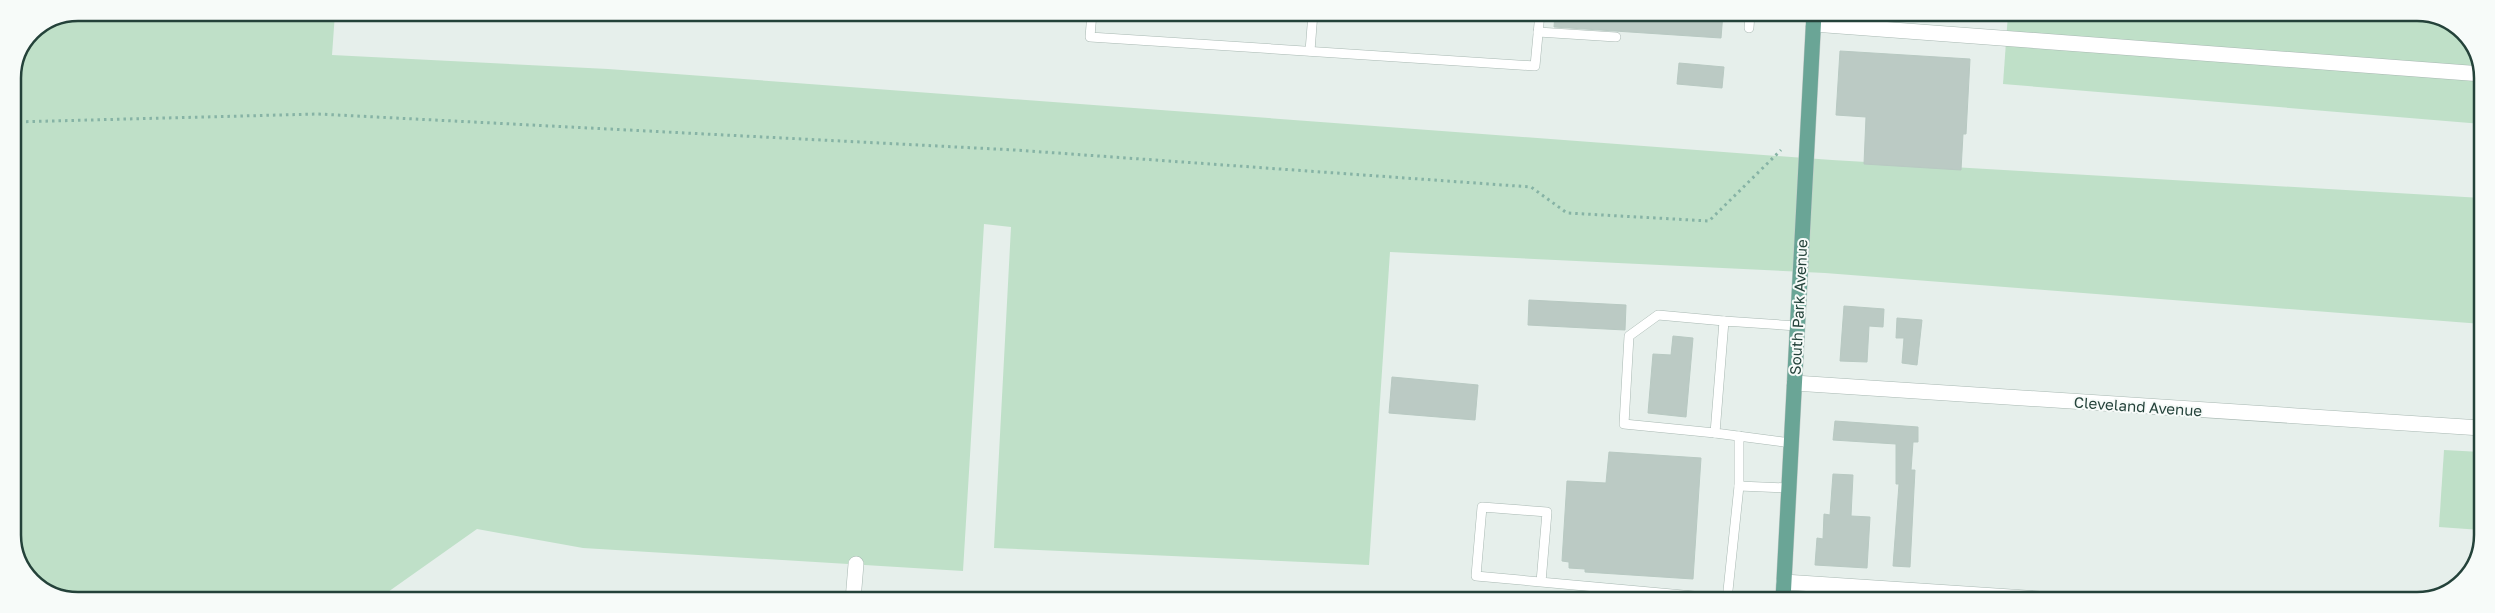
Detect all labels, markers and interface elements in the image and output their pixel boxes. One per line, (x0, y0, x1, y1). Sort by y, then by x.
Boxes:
street label: South Park Avenue (1785, 238, 1811, 375)
street label: Cleveland Avenue (2073, 393, 2203, 419)

